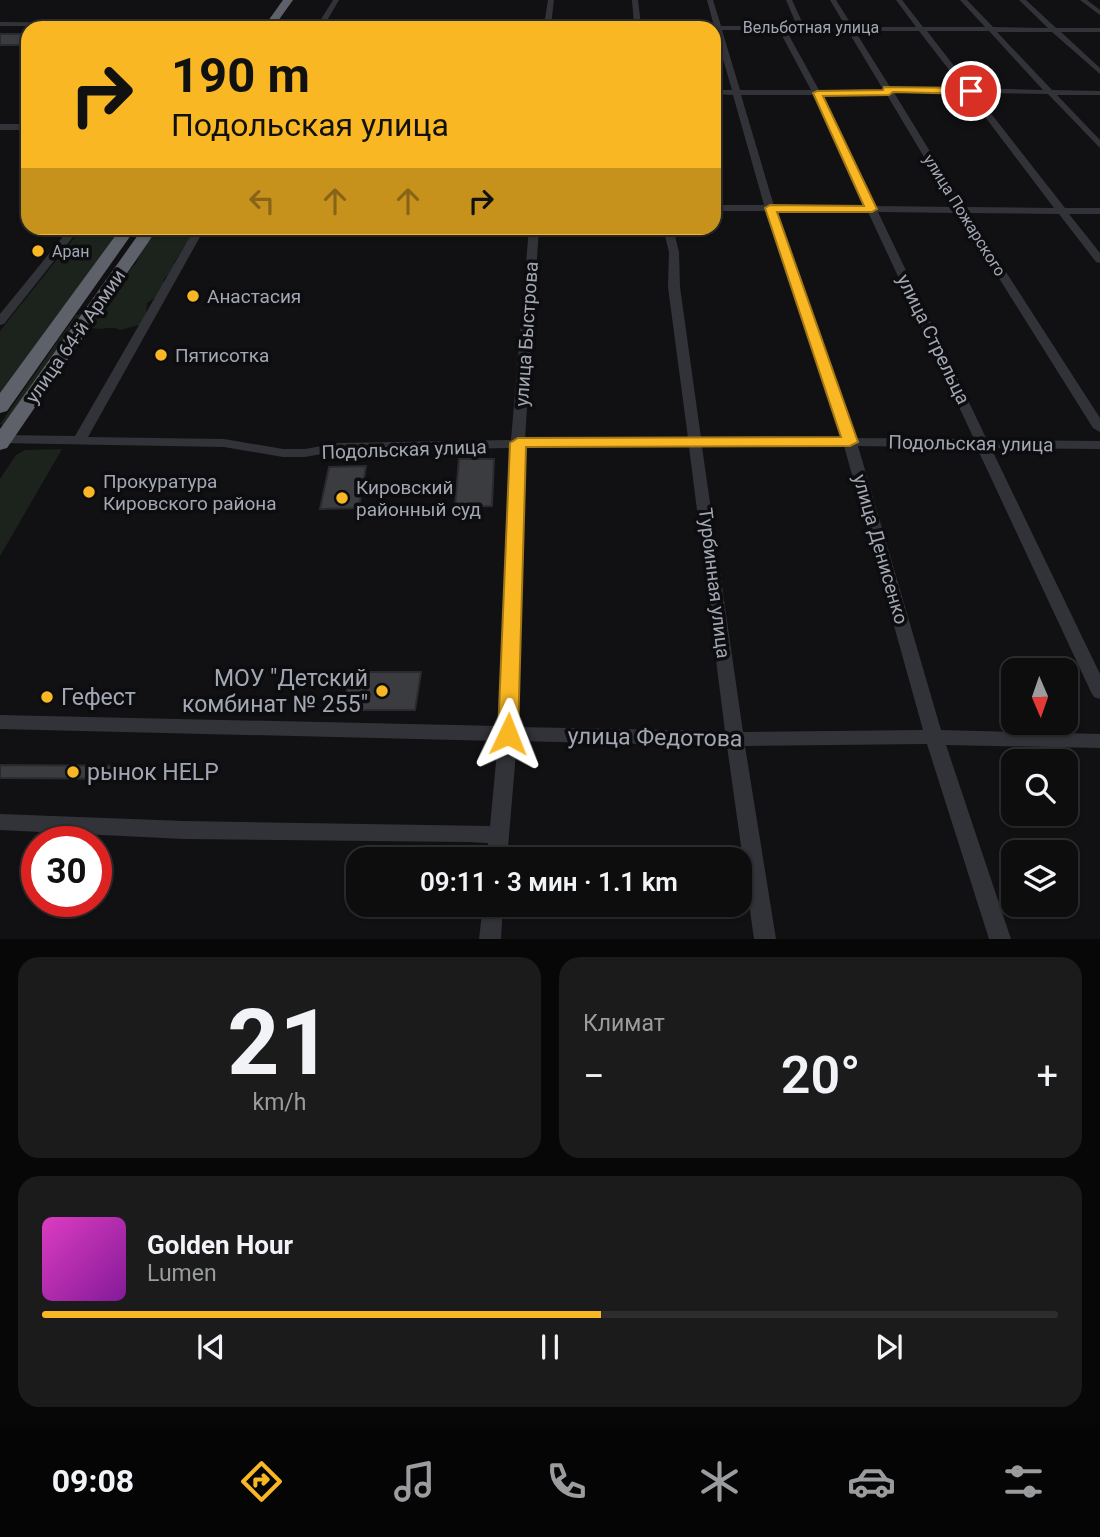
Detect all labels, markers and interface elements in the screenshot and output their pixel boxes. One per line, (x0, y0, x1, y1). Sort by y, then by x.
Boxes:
street label: Вельботная улица (743, 18, 879, 37)
text: 190 m (171, 47, 310, 104)
icon: right (56, 49, 147, 140)
pin (941, 61, 1001, 121)
icon: arrive (952, 72, 990, 110)
text: Подольская улица (171, 106, 449, 144)
street label: улица Пожарского (919, 151, 1010, 280)
icon: left (243, 182, 281, 220)
icon: ahead (316, 182, 354, 220)
icon: ahead (389, 182, 427, 220)
icon: right (462, 182, 500, 220)
place label: Аран (52, 242, 89, 261)
marker: Аран (30, 243, 46, 259)
street label: улица Быстрова (510, 261, 543, 407)
street label: улица 64-й Армии (21, 265, 130, 408)
street label: улица Стрельца (892, 270, 975, 408)
place label: Анастасия (207, 285, 301, 308)
marker: Анастасия (185, 288, 201, 304)
place label: Пятисотка (175, 344, 269, 367)
marker: Пятисотка (153, 347, 169, 363)
street label: Подольская улица (888, 431, 1054, 456)
street label: Подольская улица (321, 435, 487, 464)
place label: Прокуратура Кировского района (103, 470, 277, 515)
street label: улица Денисенко (848, 471, 913, 627)
place label: Кировский районный суд (356, 476, 481, 521)
marker: Прокуратура Кировского района (81, 484, 97, 500)
marker: Кировский районный суд (334, 490, 350, 506)
street label: Турбинная улица (694, 507, 735, 660)
north arrow (1001, 658, 1078, 735)
map controls (1001, 658, 1078, 917)
place label: МОУ "Детский комбинат № 255" (182, 665, 368, 718)
marker: МОУ "Детский комбинат № 255" (374, 683, 390, 699)
place label: Гефест (61, 684, 136, 711)
marker: Гефест (39, 689, 55, 705)
position arrow (471, 697, 545, 771)
street label: улица Федотова (567, 722, 743, 753)
button: search (1001, 749, 1078, 826)
place label: рынок HELP (87, 759, 219, 786)
marker: рынок HELP (65, 764, 81, 780)
speed limit sign: 30 (21, 826, 112, 917)
button: layers (1001, 840, 1078, 917)
text: 09:11 · 3 мин · 1.1 km (420, 867, 678, 897)
text: 21 (227, 990, 332, 1096)
text: Климат (583, 1010, 665, 1037)
text: 20° (781, 1045, 860, 1106)
text: − (583, 1054, 605, 1098)
text: + (1036, 1054, 1058, 1098)
text: km/h (253, 1089, 307, 1116)
text: Golden Hour (147, 1230, 293, 1260)
text: Lumen (147, 1260, 217, 1287)
icon: previous (192, 1328, 230, 1366)
icon: pause (531, 1328, 569, 1366)
icon: next (870, 1328, 908, 1366)
icon: directions (237, 1457, 286, 1506)
icon: music (390, 1457, 439, 1506)
icon: phone (542, 1457, 591, 1506)
icon: climate (695, 1457, 744, 1506)
icon: car (847, 1457, 896, 1506)
icon: filters (999, 1457, 1048, 1506)
text: 09:08 (52, 1462, 134, 1500)

